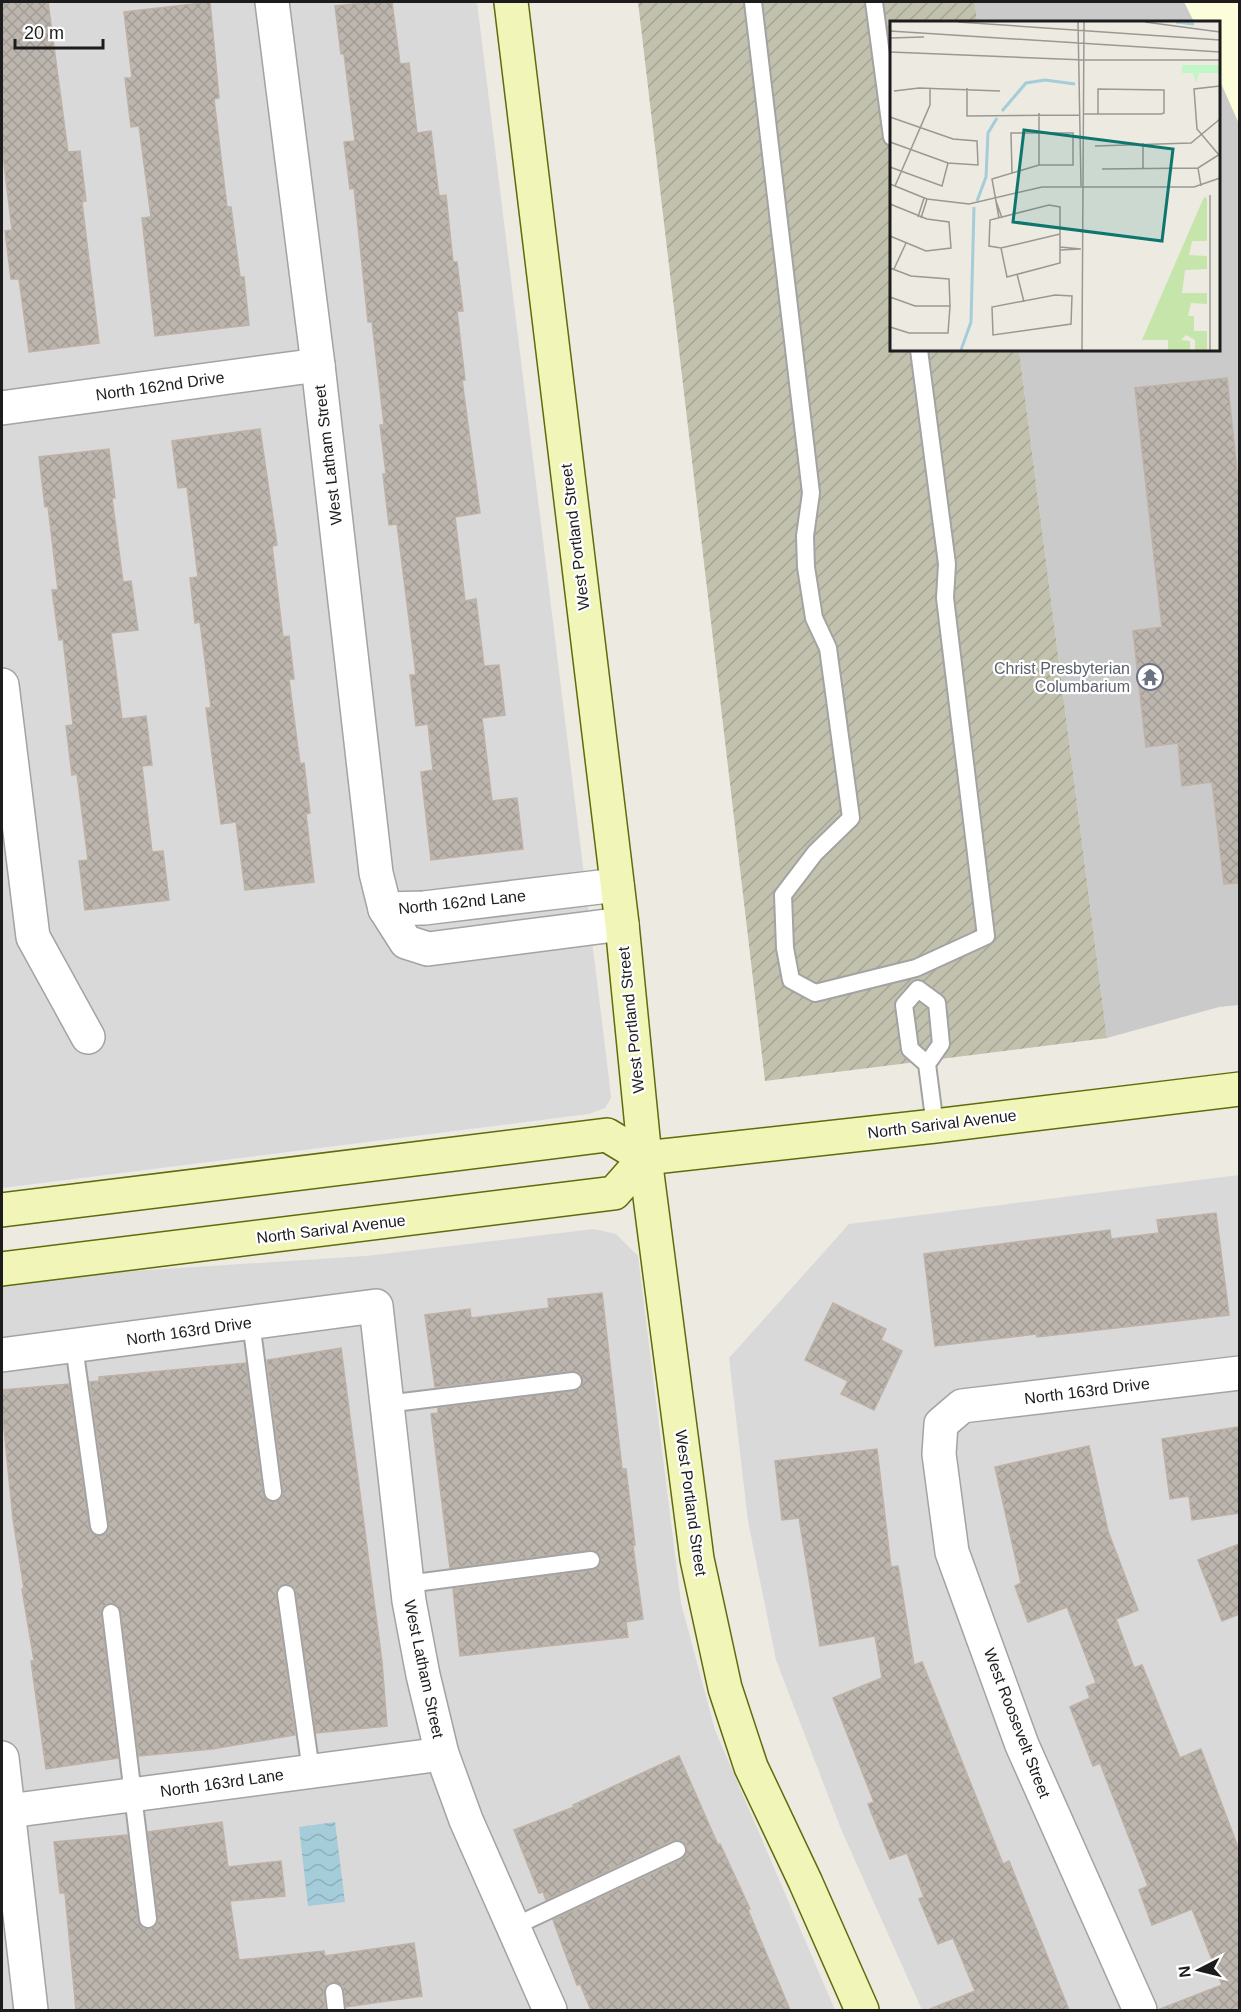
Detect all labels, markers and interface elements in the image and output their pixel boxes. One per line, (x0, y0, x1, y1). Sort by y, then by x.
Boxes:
scale bar (15, 12, 104, 50)
inset map (890, 21, 1220, 351)
text: 20 m (24, 23, 64, 43)
street label: North 162nd Drive (95, 369, 226, 403)
street label: West Latham Street (311, 383, 345, 526)
street label: West Portland Street (558, 462, 592, 611)
place label: Christ Presbyterian Columbarium (994, 660, 1130, 695)
temple icon: Christ Presbyterian Columbarium (1135, 662, 1165, 692)
street label: North 162nd Lane (397, 887, 527, 917)
street label: West Portland Street (615, 945, 647, 1094)
street label: North Sarival Avenue (867, 1106, 1018, 1142)
street label: North Sarival Avenue (256, 1211, 407, 1247)
street label: North 163rd Drive (125, 1314, 253, 1348)
street label: North 163rd Drive (1023, 1375, 1151, 1407)
street label: West Portland Street (672, 1429, 710, 1578)
street label: West Latham Street (401, 1598, 447, 1740)
street label: West Roosevelt Street (981, 1646, 1054, 1801)
street label: North 163rd Lane (159, 1766, 285, 1800)
north arrow (1169, 1940, 1229, 2000)
text: N (1175, 1965, 1194, 1979)

